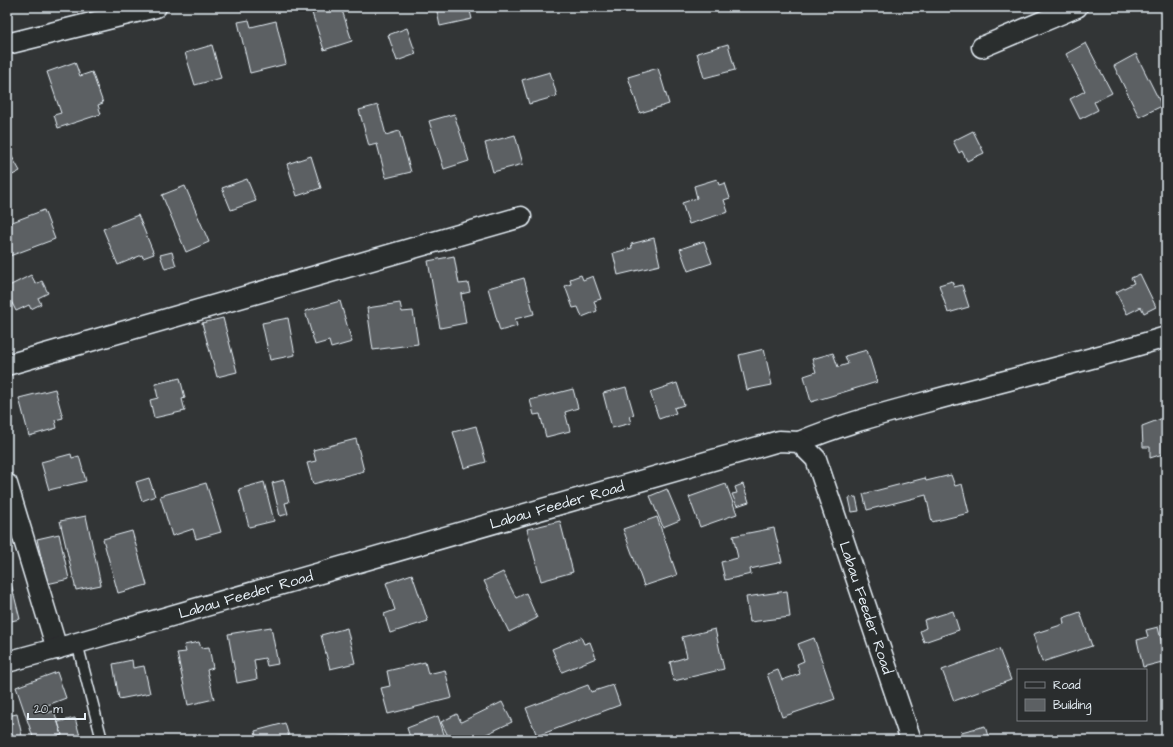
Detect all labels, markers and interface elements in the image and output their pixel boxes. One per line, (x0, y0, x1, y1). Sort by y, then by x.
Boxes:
street label: Labau Feeder Road (487, 476, 627, 535)
street label: Labau Feeder Road (834, 539, 898, 677)
street label: Labau Feeder Road (176, 566, 316, 624)
legend (1017, 669, 1147, 721)
text: Road (1053, 677, 1081, 694)
scale bar (28, 695, 85, 721)
text: Building (1053, 697, 1091, 715)
text: 20 m (34, 701, 63, 718)

